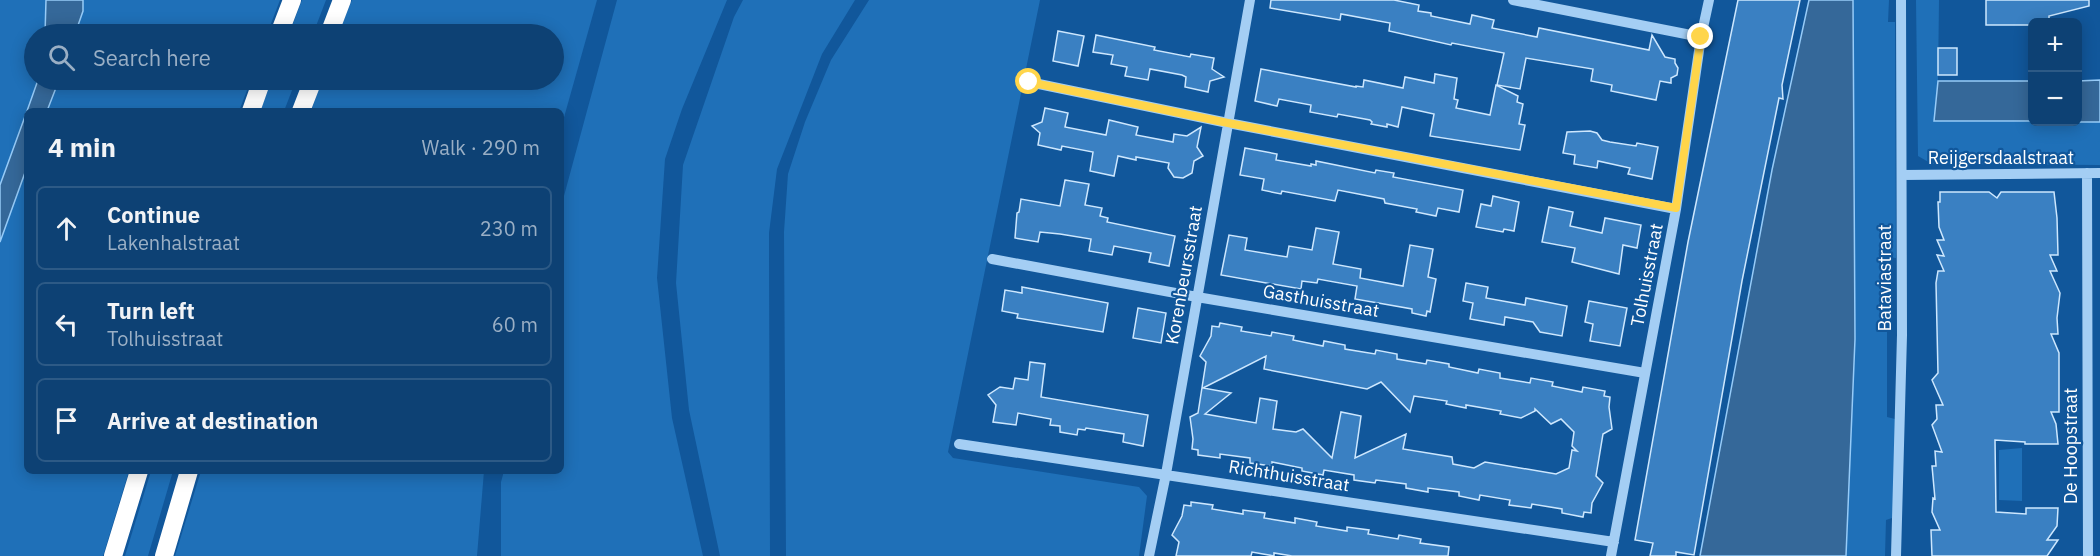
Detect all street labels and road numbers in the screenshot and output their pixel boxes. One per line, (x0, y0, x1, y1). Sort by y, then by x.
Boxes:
street label: Reijgersdaalstraat (1928, 146, 2074, 169)
street label: Korenbeursstraat (1160, 204, 1207, 346)
street label: Tolhuisstraat (1625, 221, 1668, 329)
street label: Bataviastraat (1873, 224, 1896, 332)
street label: Gasthuisstraat (1261, 279, 1381, 322)
street label: De Hoopstraat (2059, 388, 2082, 504)
street label: Richthuisstraat (1227, 455, 1351, 496)

